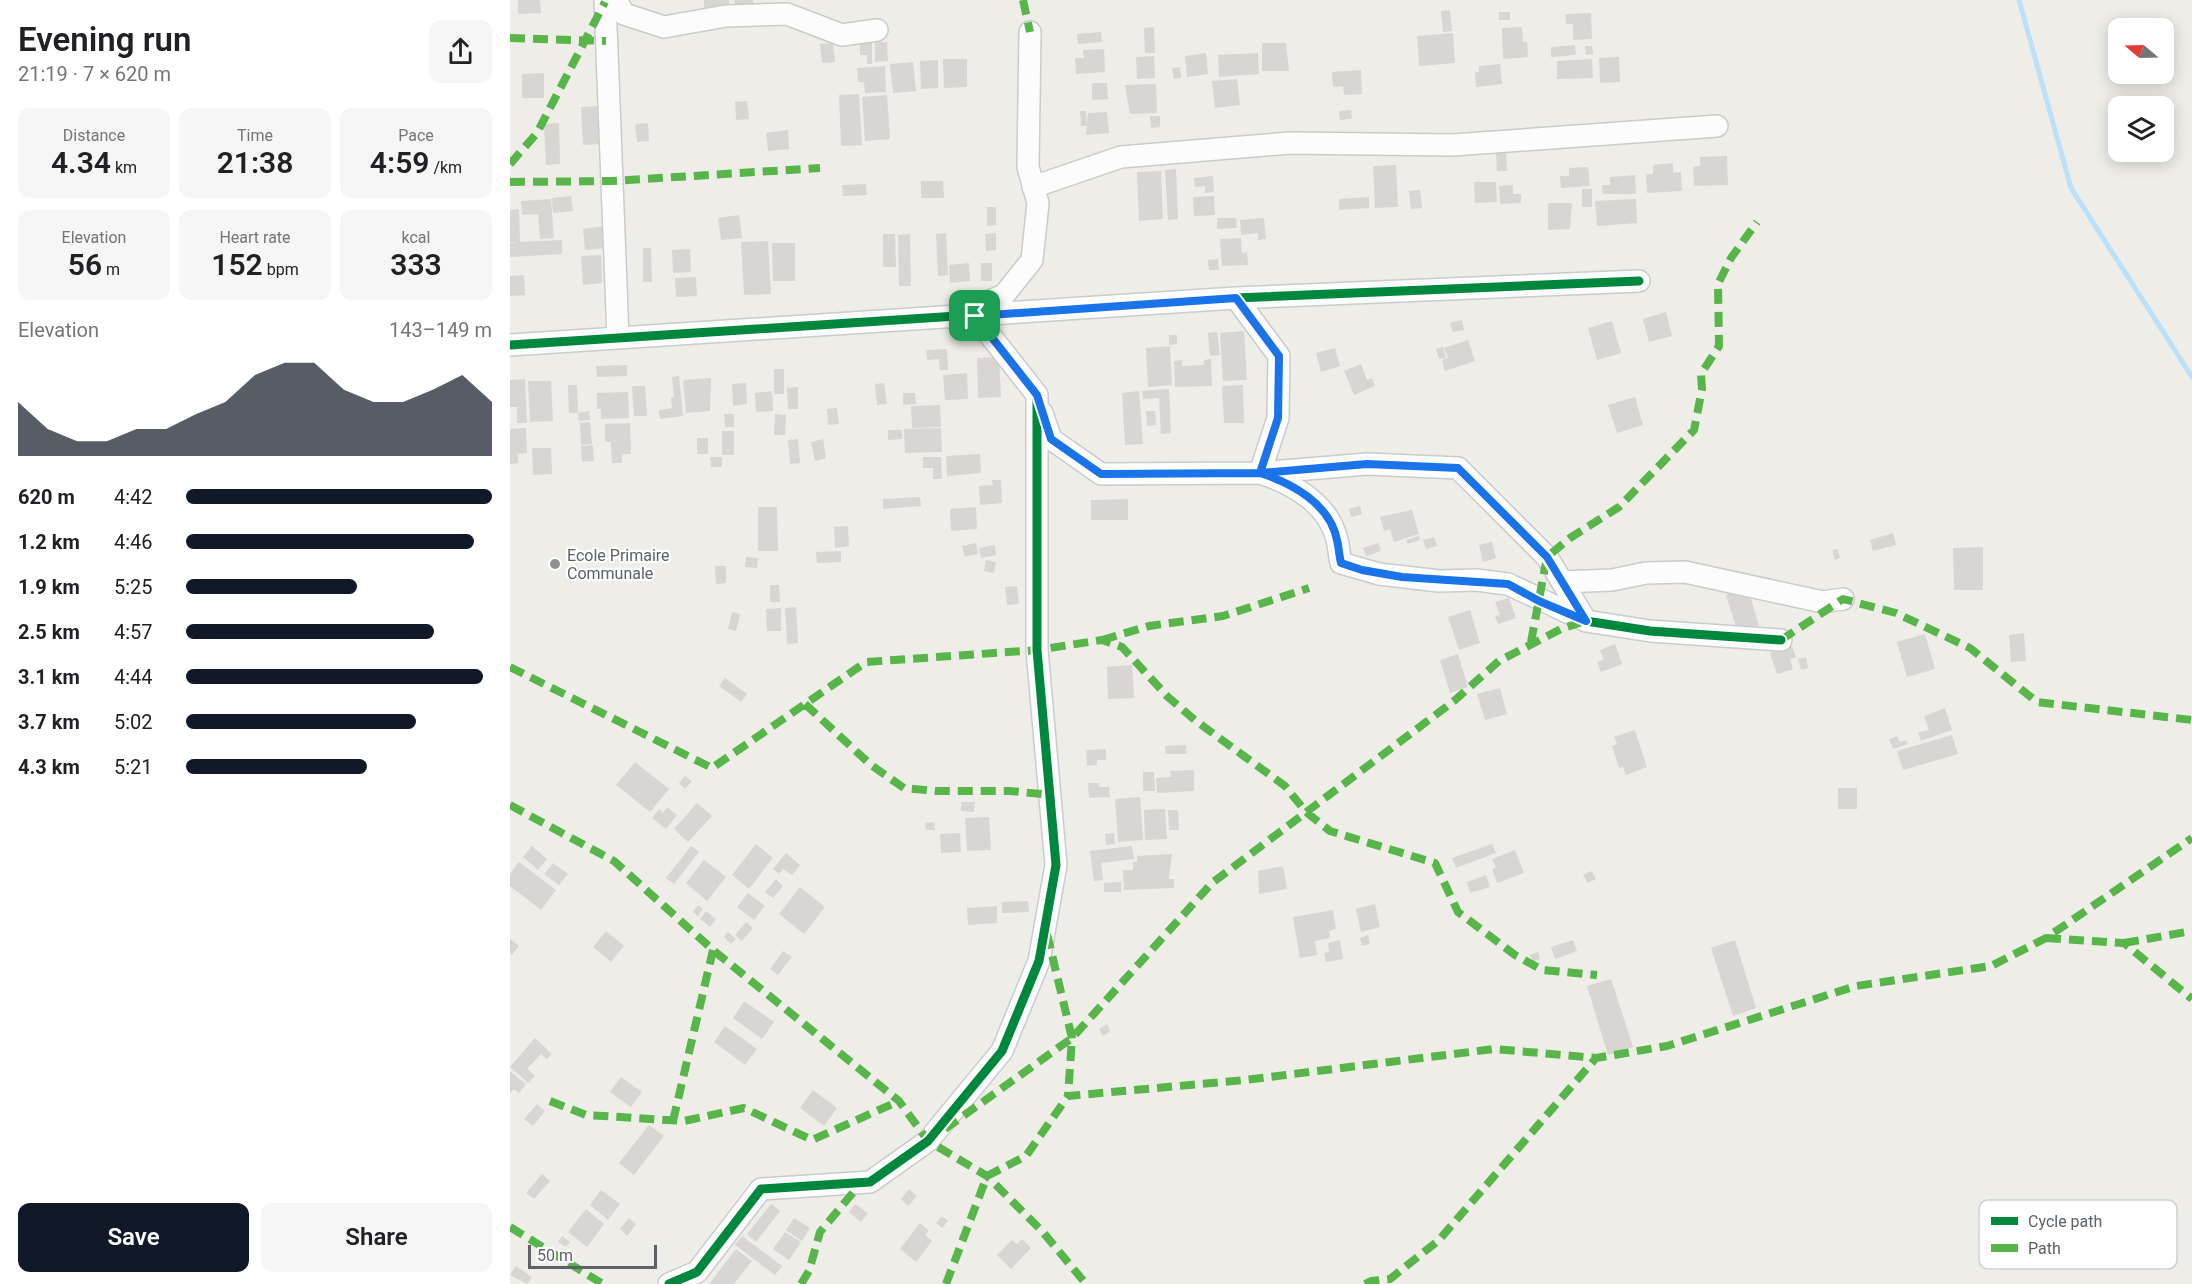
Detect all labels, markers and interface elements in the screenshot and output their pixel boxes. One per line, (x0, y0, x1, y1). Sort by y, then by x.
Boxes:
north arrow (2108, 18, 2174, 84)
map controls (2108, 18, 2174, 162)
text: Evening run (18, 20, 191, 59)
button: share (429, 20, 492, 83)
text: 21:19 · 7 × 620 m (18, 62, 171, 86)
button: layers (2108, 96, 2174, 162)
text: Distance (63, 126, 125, 145)
text: Time (237, 126, 273, 145)
text: Pace (398, 126, 434, 145)
text: 4.34 (51, 145, 111, 180)
text: 21:38 (217, 145, 293, 180)
text: 4:59 (370, 145, 429, 180)
text: km (111, 158, 137, 177)
text: /km (429, 158, 462, 177)
text: Elevation (62, 228, 126, 247)
text: Heart rate (219, 228, 291, 247)
text: kcal (402, 228, 430, 247)
text: 56 (68, 247, 102, 282)
text: 152 (211, 247, 263, 282)
text: 333 (390, 247, 442, 282)
text: m (102, 260, 120, 279)
text: bpm (263, 260, 299, 279)
pin (949, 290, 1000, 341)
icon: arrive (958, 299, 991, 332)
text: Elevation (18, 318, 99, 342)
text: 143–149 m (389, 318, 492, 342)
text: 620 m (18, 485, 75, 509)
text: 4:42 (114, 485, 153, 509)
text: 1.2 km (18, 530, 80, 554)
text: 4:46 (114, 530, 153, 554)
place label: Ecole Primaire Communale (567, 546, 670, 583)
marker: Ecole Primaire Communale (548, 557, 562, 571)
text: 1.9 km (18, 575, 80, 599)
text: 5:25 (114, 575, 153, 599)
text: 2.5 km (18, 620, 80, 644)
text: 4:57 (114, 620, 153, 644)
text: 3.1 km (18, 665, 80, 689)
text: 4:44 (114, 665, 153, 689)
text: 3.7 km (18, 710, 80, 734)
text: 5:02 (114, 710, 153, 734)
text: 4.3 km (18, 755, 80, 779)
text: 5:21 (114, 755, 153, 779)
legend (1979, 1200, 2177, 1269)
button: Save (18, 1203, 249, 1272)
button: Share (261, 1203, 492, 1272)
text: Cycle path (2028, 1212, 2102, 1231)
text: Path (2028, 1239, 2061, 1258)
scale bar (528, 1242, 657, 1270)
text: 50 m (537, 1246, 573, 1265)

